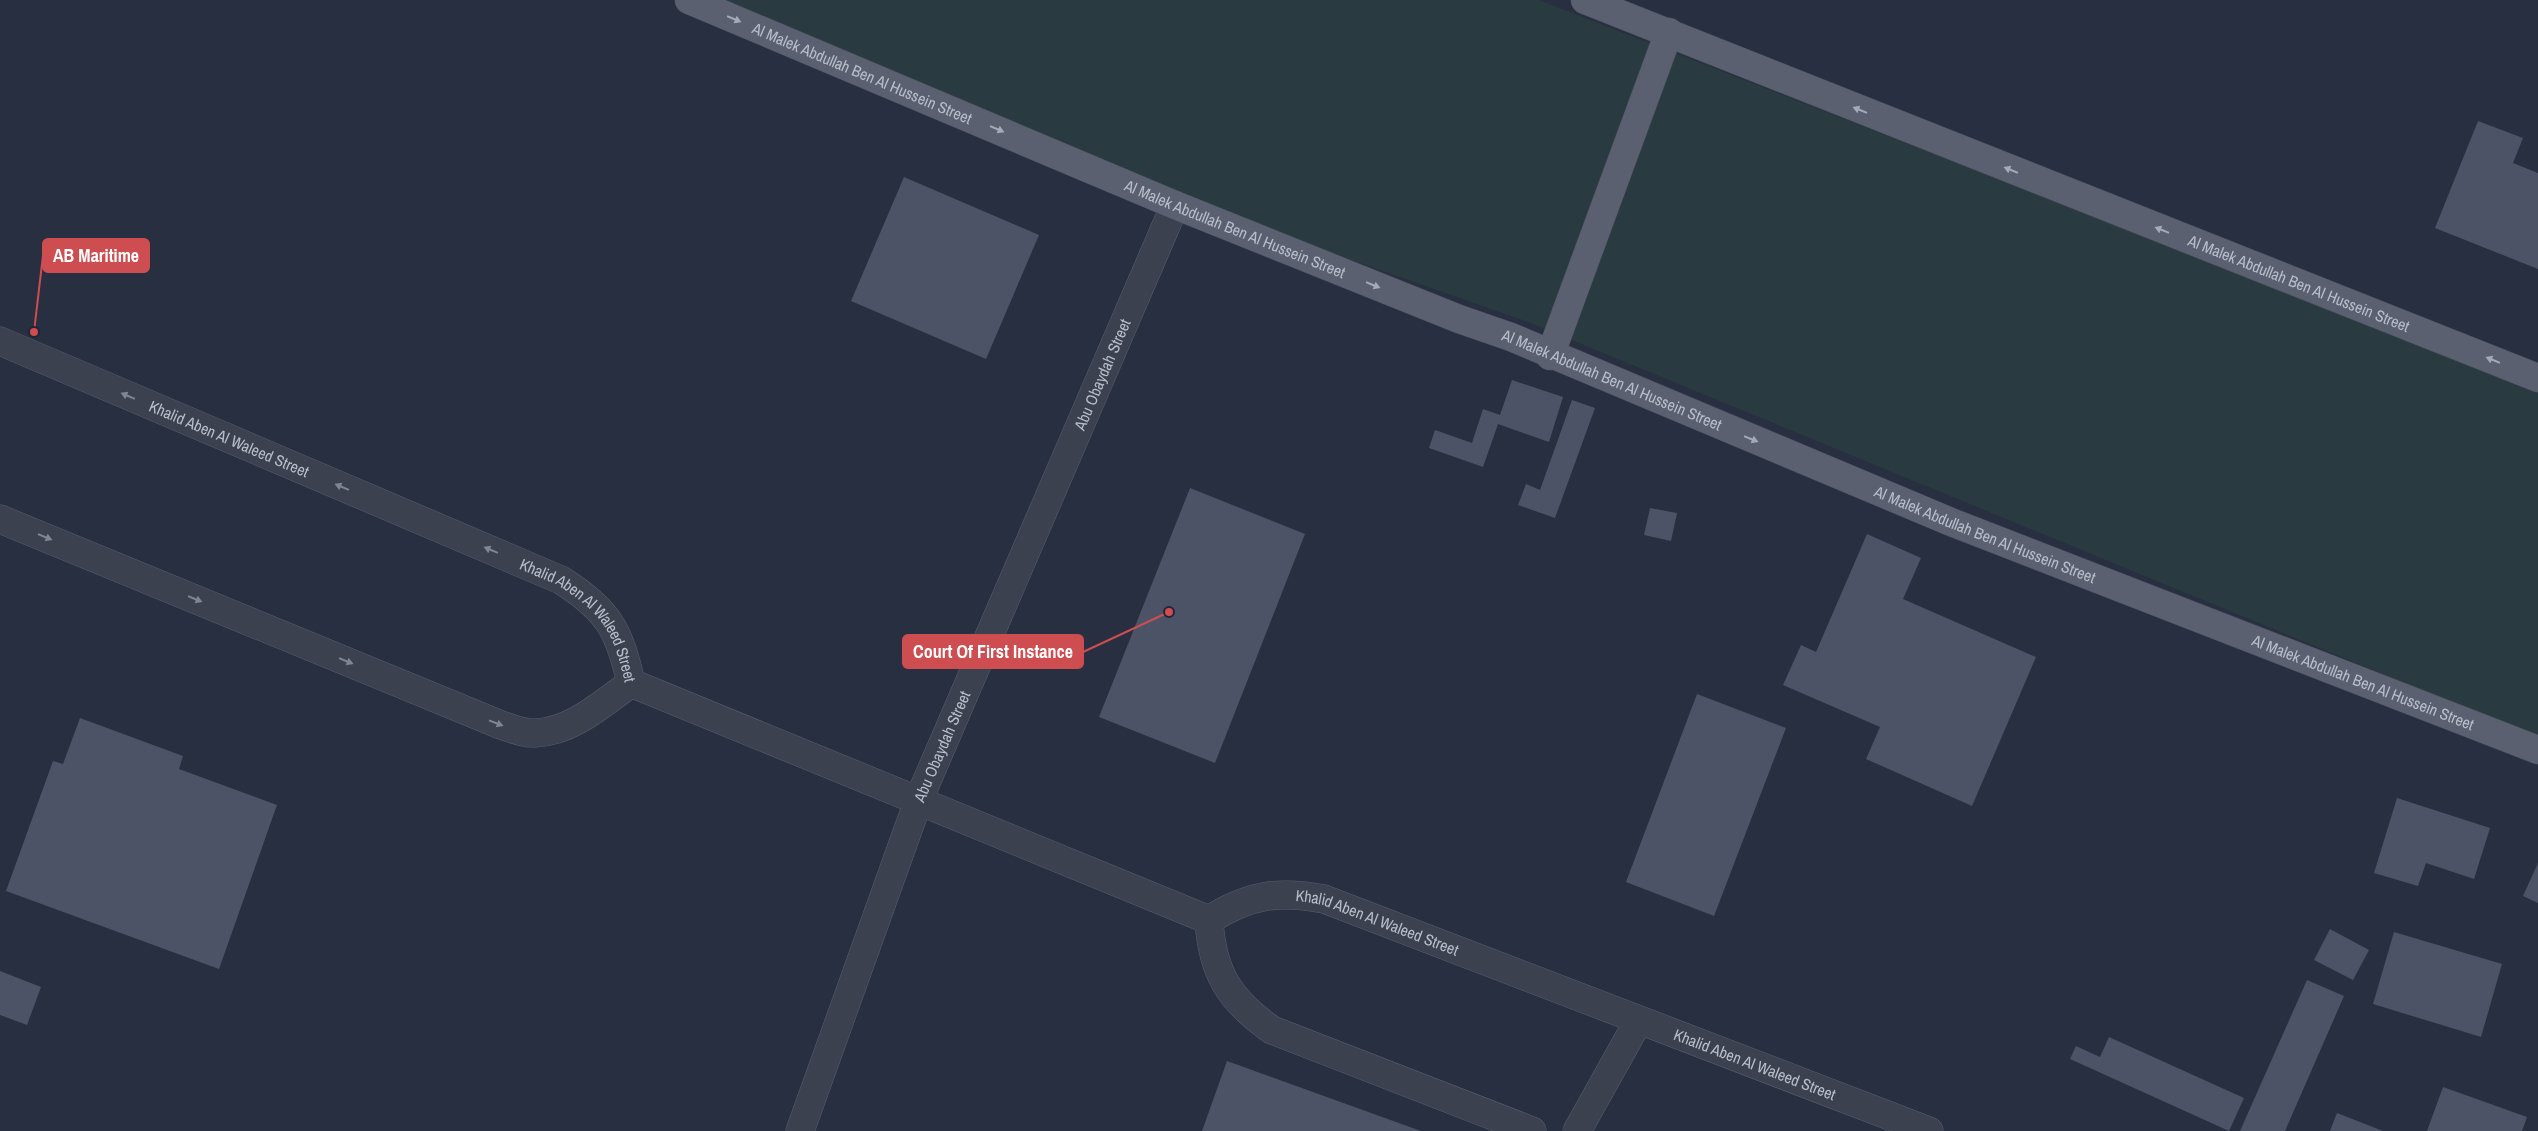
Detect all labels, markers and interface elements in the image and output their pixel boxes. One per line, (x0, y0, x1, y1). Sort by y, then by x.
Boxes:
one-way arrow (727, 16, 741, 24)
street label: Al Malek Abdullah Ben Al Hussein Street (748, 17, 976, 129)
one-way arrow (1853, 106, 1867, 114)
one-way arrow (990, 126, 1004, 134)
one-way arrow (2003, 166, 2018, 174)
street label: Al Malek Abdullah Ben Al Hussein Street (1120, 174, 1349, 283)
one-way arrow (2155, 225, 2170, 233)
street label: Al Malek Abdullah Ben Al Hussein Street (2184, 229, 2413, 337)
callout: AB Maritime (43, 239, 149, 272)
text: AB Maritime (53, 243, 139, 268)
one-way arrow (1366, 282, 1381, 290)
street label: Abu Obaydah Street (1068, 315, 1136, 434)
street label: Al Malek Abdullah Ben Al Hussein Street (1498, 323, 1726, 436)
one-way arrow (2485, 356, 2500, 364)
one-way arrow (121, 391, 135, 399)
street label: Khalid Aben Al Waleed Street (146, 395, 313, 483)
one-way arrow (1744, 435, 1758, 443)
street label: Al Malek Abdullah Ben Al Hussein Street (1870, 480, 2099, 588)
one-way arrow (334, 482, 349, 490)
one-way arrow (38, 534, 52, 542)
one-way arrow (484, 546, 498, 554)
street label: Khalid Aben Al Waleed Street (516, 553, 642, 685)
one-way arrow (188, 596, 202, 604)
street label: Al Malek Abdullah Ben Al Hussein Street (2248, 629, 2478, 735)
callout: Court Of First Instance (903, 635, 1083, 668)
text: Court Of First Instance (913, 639, 1073, 664)
one-way arrow (339, 657, 354, 665)
street label: Abu Obaydah Street (908, 687, 975, 806)
one-way arrow (489, 719, 504, 727)
street label: Khalid Aben Al Waleed Street (1295, 884, 1462, 961)
street label: Khalid Aben Al Waleed Street (1671, 1023, 1839, 1105)

